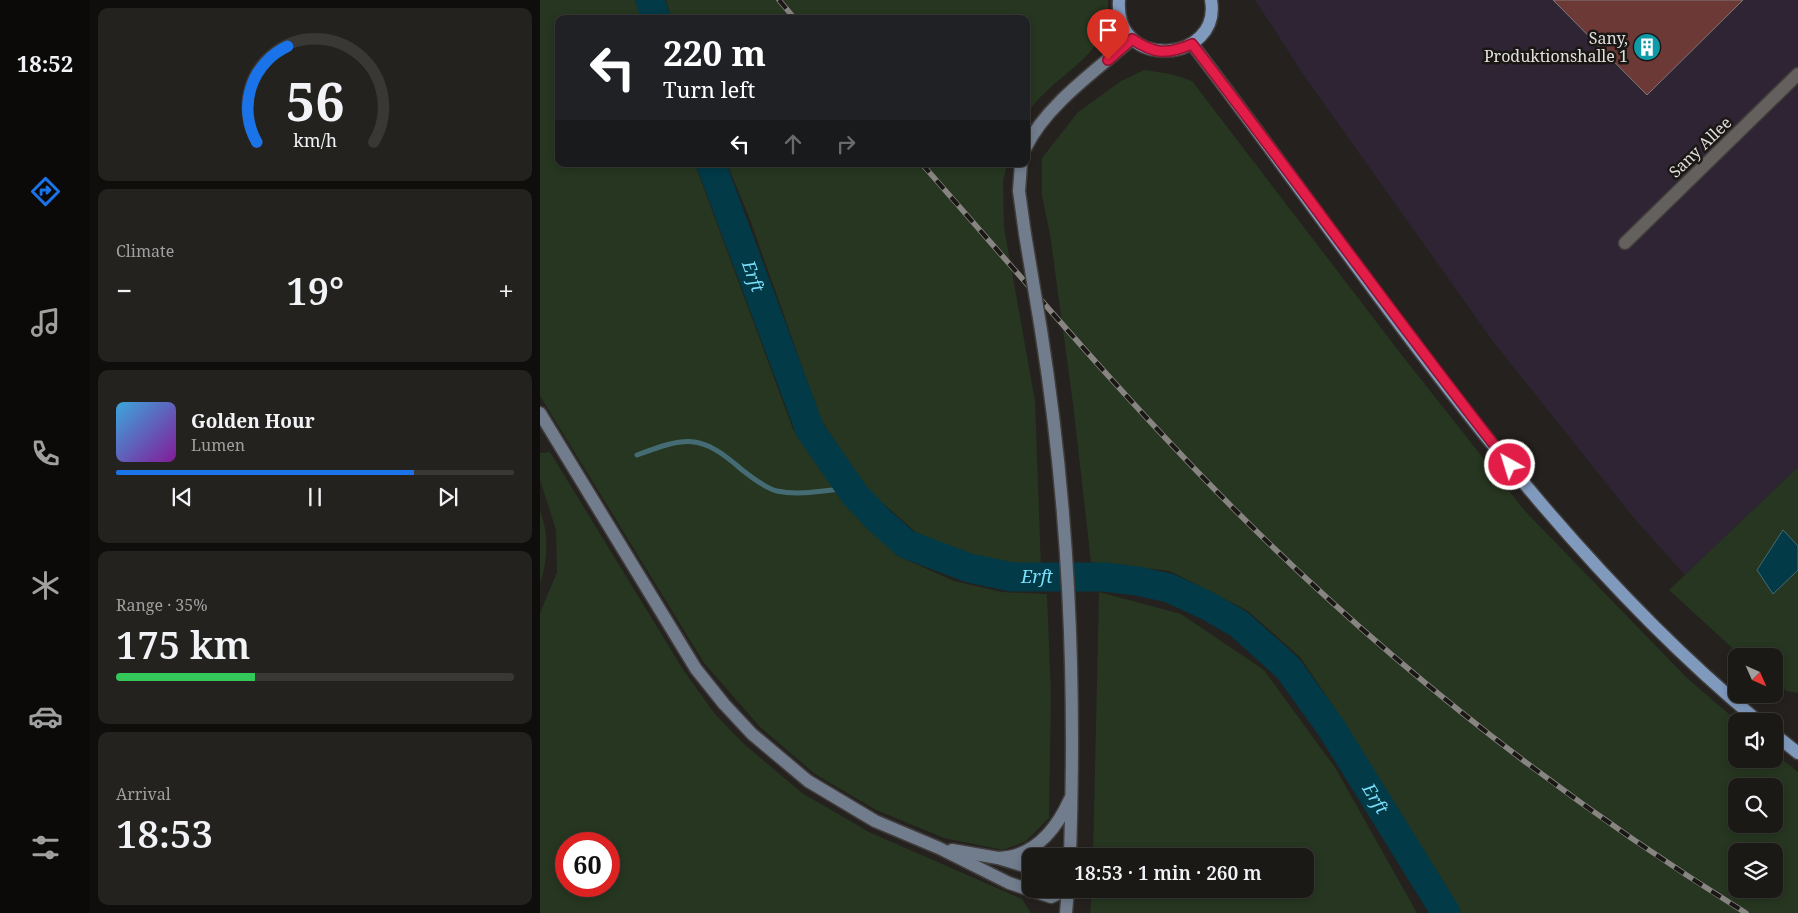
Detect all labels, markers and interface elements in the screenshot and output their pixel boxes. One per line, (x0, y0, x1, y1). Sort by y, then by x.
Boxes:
pin (1087, 9, 1129, 60)
icon: arrive (1094, 16, 1122, 44)
place label: Sany, Produktionshalle 1 (1484, 27, 1628, 67)
text: 220 m (663, 29, 766, 76)
building icon: Sany, Produktionshalle 1 (1632, 32, 1662, 62)
icon: left (580, 35, 645, 100)
text: 18:52 (17, 48, 73, 78)
text: 56 (286, 65, 344, 136)
text: Turn left (663, 74, 755, 104)
street label: Sany Allee (1664, 112, 1736, 182)
text: km/h (293, 128, 337, 152)
icon: left (726, 130, 754, 158)
icon: ahead (779, 130, 807, 158)
icon: right (832, 130, 860, 158)
icon: directions (28, 174, 63, 209)
text: Climate (116, 240, 174, 262)
water label: Erft (737, 256, 771, 296)
text: 19° (286, 264, 344, 316)
text: − (116, 271, 132, 309)
text: + (498, 271, 514, 309)
icon: music (28, 305, 63, 340)
text: Golden Hour (191, 408, 315, 434)
text: Lumen (191, 434, 245, 456)
icon: phone (28, 436, 63, 471)
position arrow (1483, 438, 1535, 490)
icon: previous (168, 483, 196, 511)
icon: pause (301, 483, 329, 511)
icon: next (434, 483, 462, 511)
water label: Erft (1020, 564, 1053, 588)
icon: climate (28, 568, 63, 603)
text: Range · 35% (116, 594, 208, 616)
text: 175 km (116, 618, 250, 670)
north arrow (1728, 648, 1782, 702)
map controls (1728, 648, 1783, 898)
icon: car (28, 699, 63, 734)
button: sound (1728, 713, 1783, 768)
water label: Erft (1357, 778, 1395, 819)
button: search (1728, 778, 1783, 833)
text: Arrival (116, 783, 171, 805)
text: 18:53 (116, 807, 213, 859)
icon: filters (28, 830, 63, 865)
speed limit sign: 60 (555, 832, 620, 897)
button: layers (1728, 843, 1783, 898)
text: 18:53 · 1 min · 260 m (1074, 860, 1262, 886)

